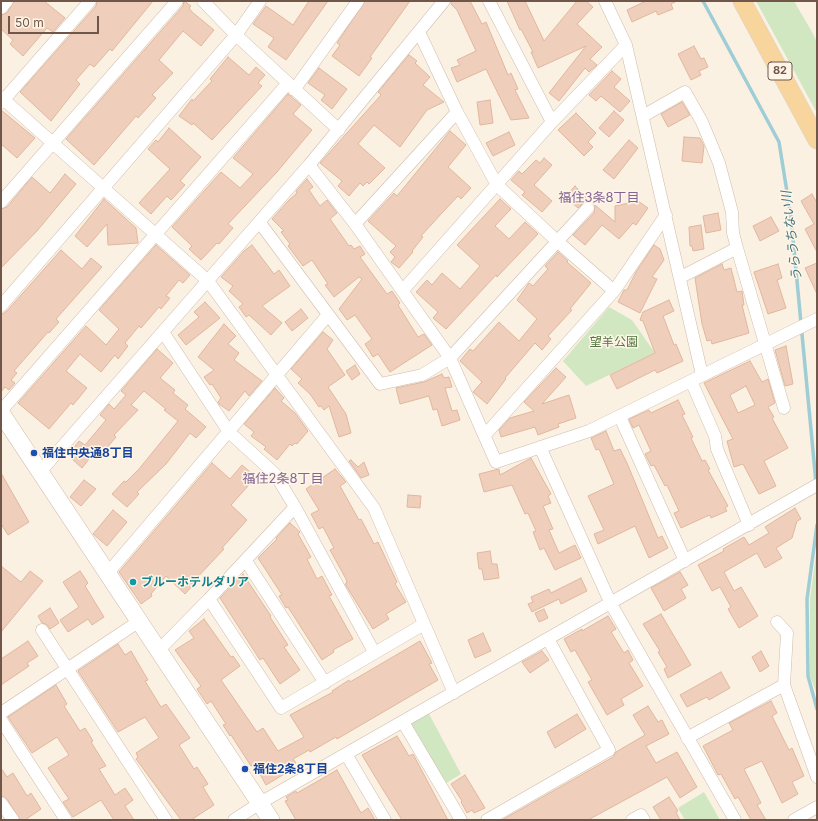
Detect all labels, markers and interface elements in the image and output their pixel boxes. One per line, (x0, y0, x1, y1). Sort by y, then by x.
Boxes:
scale bar (10, 8, 101, 34)
text: 50 m (15, 15, 44, 30)
road number: 82 (768, 62, 792, 80)
district label: 福住3条8丁目 (558, 190, 640, 206)
water label: うらうちない川 (779, 190, 805, 282)
park label: 望羊公園 (590, 335, 638, 349)
place label: 福住中央通8丁目 (42, 446, 134, 460)
marker: 福住中央通8丁目 (29, 448, 39, 458)
district label: 福住2条8丁目 (243, 471, 323, 487)
place label: ブルーホテルダリア (141, 575, 249, 589)
marker: ブルーホテルダリア (128, 577, 138, 587)
place label: 福住2条8丁目 (253, 762, 328, 776)
marker: 福住2条8丁目 (240, 764, 250, 774)

